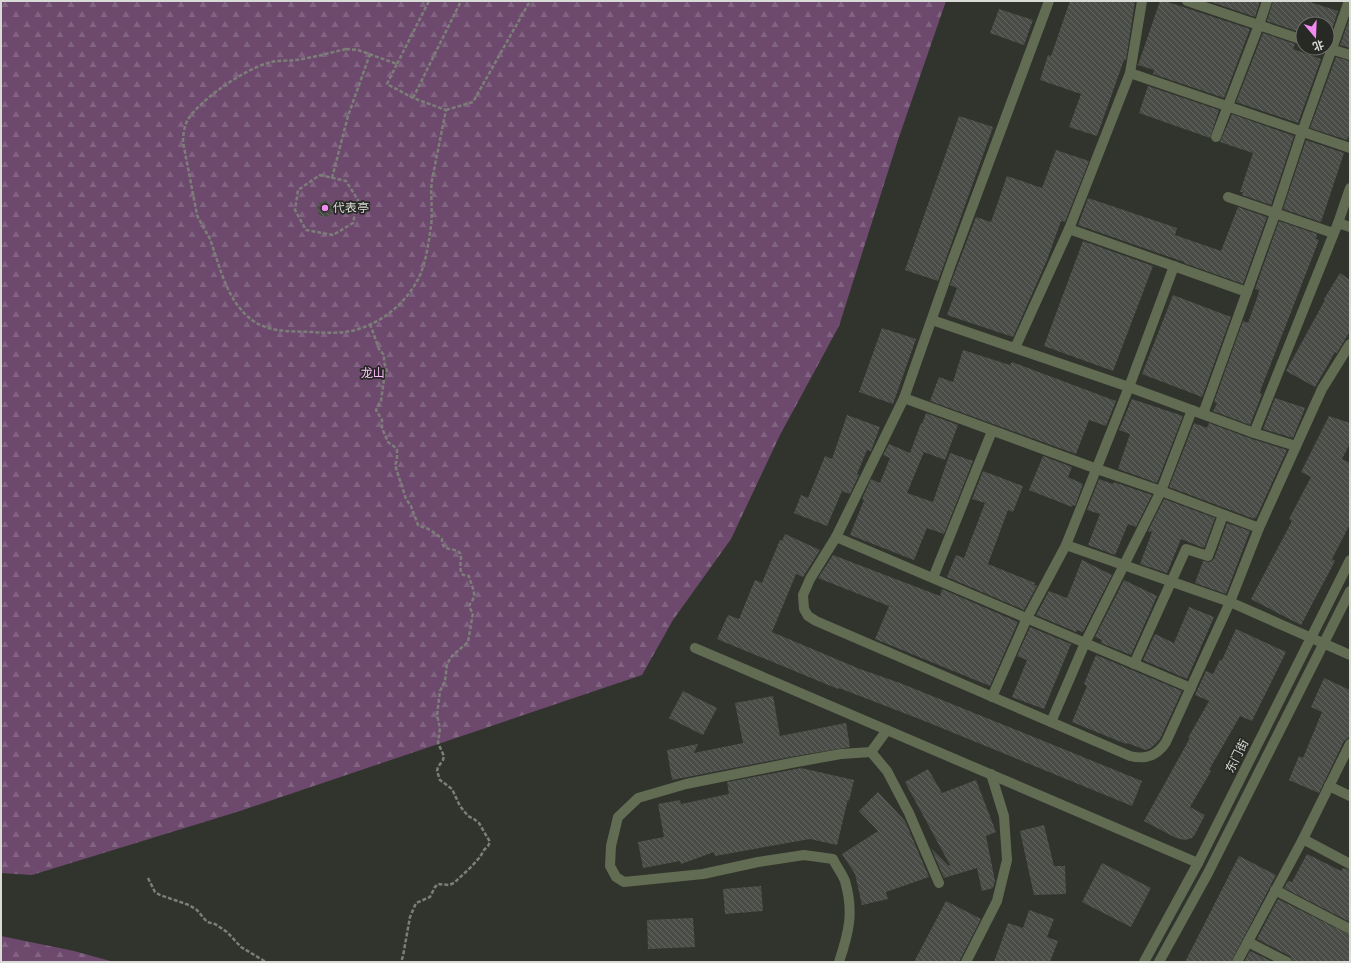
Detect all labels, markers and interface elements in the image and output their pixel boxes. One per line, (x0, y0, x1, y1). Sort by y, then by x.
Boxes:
north arrow (1295, 16, 1335, 56)
text: 北 (1311, 37, 1325, 53)
place label: 代表亭 (333, 201, 369, 215)
marker: 代表亭 (320, 203, 330, 213)
park label: 龙山 (361, 366, 385, 380)
street label: 东门街 (1223, 737, 1251, 775)

